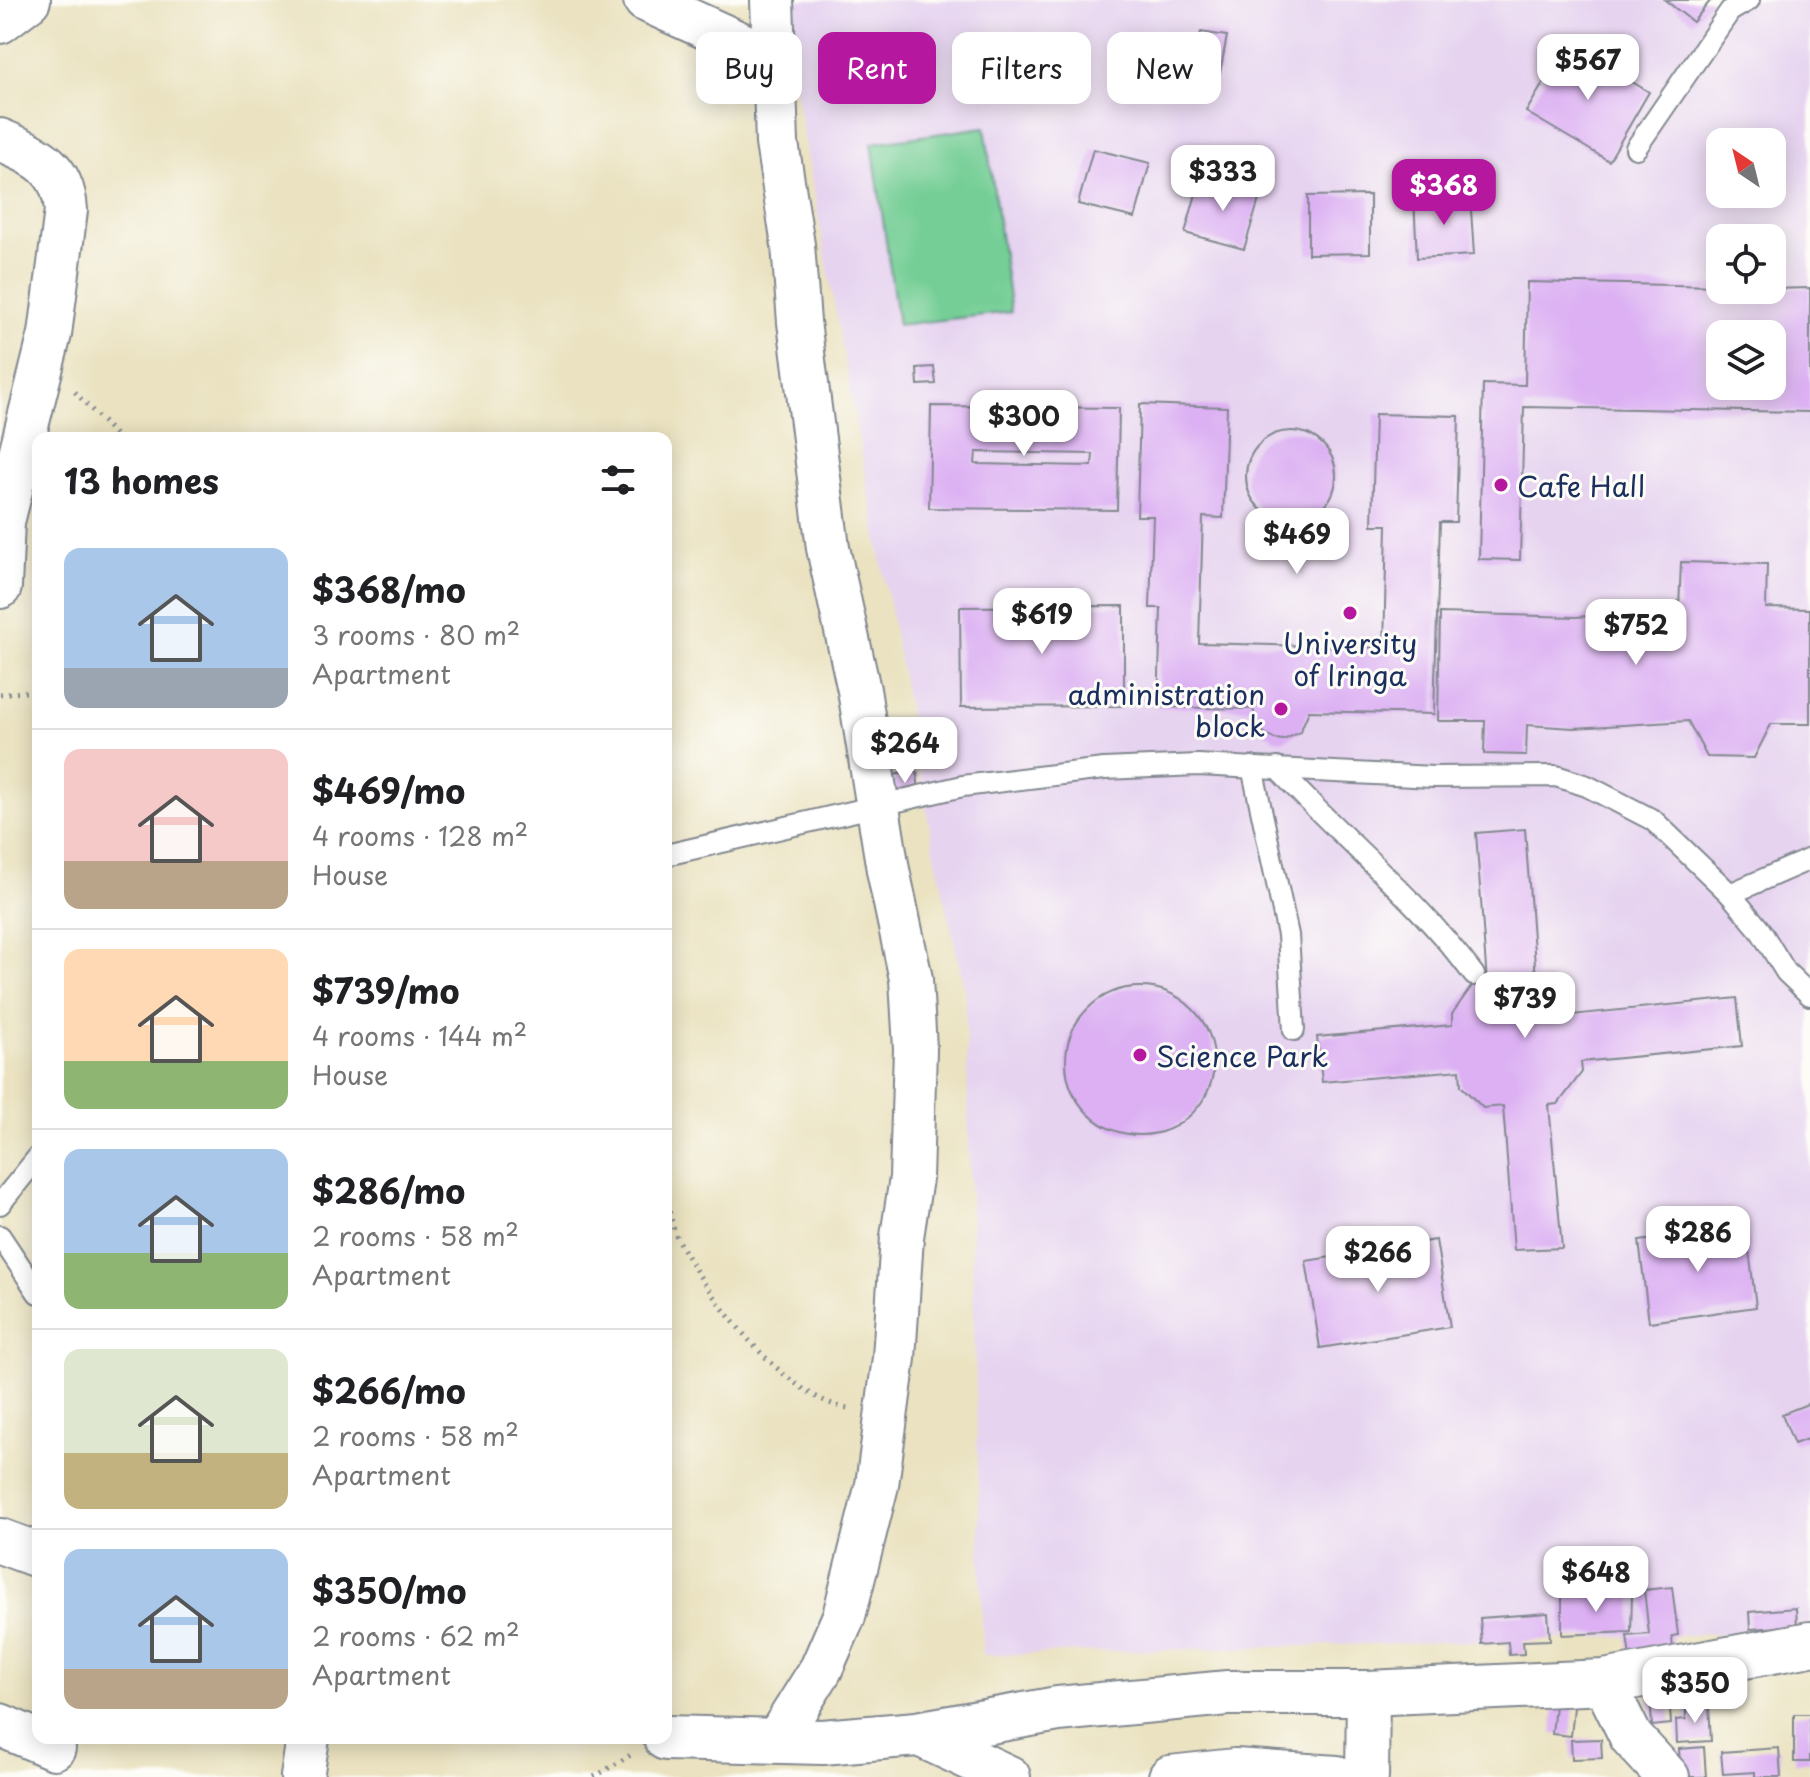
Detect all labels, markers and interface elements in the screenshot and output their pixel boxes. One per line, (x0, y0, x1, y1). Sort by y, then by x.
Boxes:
chip: Buy (696, 32, 802, 104)
chip: Rent (818, 32, 936, 104)
chip: Filters (952, 32, 1091, 104)
chip: New (1107, 32, 1221, 104)
pin: $567 (1541, 34, 1635, 102)
text: $567 (1555, 40, 1621, 79)
north arrow (1706, 128, 1786, 208)
map controls (1706, 128, 1786, 400)
pin: $333 (1176, 145, 1270, 213)
text: $333 (1189, 151, 1257, 190)
pin: $368 (1397, 159, 1491, 227)
text: $368 (1410, 165, 1478, 204)
button: locate (1706, 224, 1786, 304)
button: layers (1706, 320, 1786, 400)
pin: $300 (977, 390, 1071, 458)
text: $300 (988, 396, 1060, 435)
text: 13 homes (64, 454, 219, 506)
icon: filters (596, 458, 640, 502)
place label: Cafe Hall (1517, 464, 1645, 507)
marker: Cafe Hall (1492, 476, 1510, 494)
pin: $469 (1250, 508, 1344, 576)
text: $469 (1263, 514, 1331, 553)
text: $368/mo (312, 563, 466, 615)
icon: home (128, 580, 224, 676)
pin: $619 (995, 588, 1089, 656)
text: $619 (1011, 594, 1073, 633)
pin: $752 (1589, 599, 1683, 667)
marker: University of Iringa (1341, 604, 1359, 622)
text: $752 (1603, 605, 1669, 644)
text: 3 rooms · 80 m² (312, 615, 520, 654)
place label: University of Iringa (1283, 621, 1417, 696)
text: Apartment (312, 654, 451, 693)
place label: administration block (1068, 672, 1265, 747)
marker: administration block (1272, 700, 1290, 718)
pin: $264 (858, 717, 952, 785)
text: $264 (870, 723, 940, 762)
text: $469/mo (312, 764, 465, 816)
icon: home (128, 781, 224, 877)
text: 4 rooms · 128 m² (312, 816, 528, 855)
text: House (312, 855, 388, 894)
text: $739/mo (312, 964, 460, 1016)
pin: $739 (1478, 972, 1572, 1040)
text: $739 (1493, 978, 1557, 1017)
icon: home (128, 981, 224, 1077)
text: 4 rooms · 144 m² (312, 1016, 527, 1055)
place label: Science Park (1156, 1034, 1328, 1077)
marker: Science Park (1131, 1046, 1149, 1064)
text: House (312, 1055, 388, 1094)
text: $286/mo (312, 1164, 465, 1216)
icon: home (128, 1181, 224, 1277)
pin: $286 (1651, 1206, 1745, 1274)
text: $286 (1664, 1212, 1732, 1251)
text: 2 rooms · 58 m² (312, 1216, 519, 1255)
pin: $266 (1331, 1226, 1425, 1294)
text: $266 (1344, 1232, 1412, 1271)
text: Apartment (312, 1255, 451, 1294)
text: $266/mo (312, 1364, 466, 1416)
icon: home (128, 1381, 224, 1477)
text: 2 rooms · 58 m² (312, 1416, 519, 1455)
text: Apartment (312, 1455, 451, 1494)
pin: $648 (1549, 1546, 1643, 1614)
text: $648 (1561, 1552, 1631, 1591)
text: $350/mo (312, 1564, 467, 1616)
icon: home (128, 1581, 224, 1677)
text: 2 rooms · 62 m² (312, 1616, 520, 1655)
text: Apartment (312, 1655, 451, 1694)
pin: $350 (1648, 1657, 1742, 1725)
text: $350 (1660, 1663, 1730, 1702)

